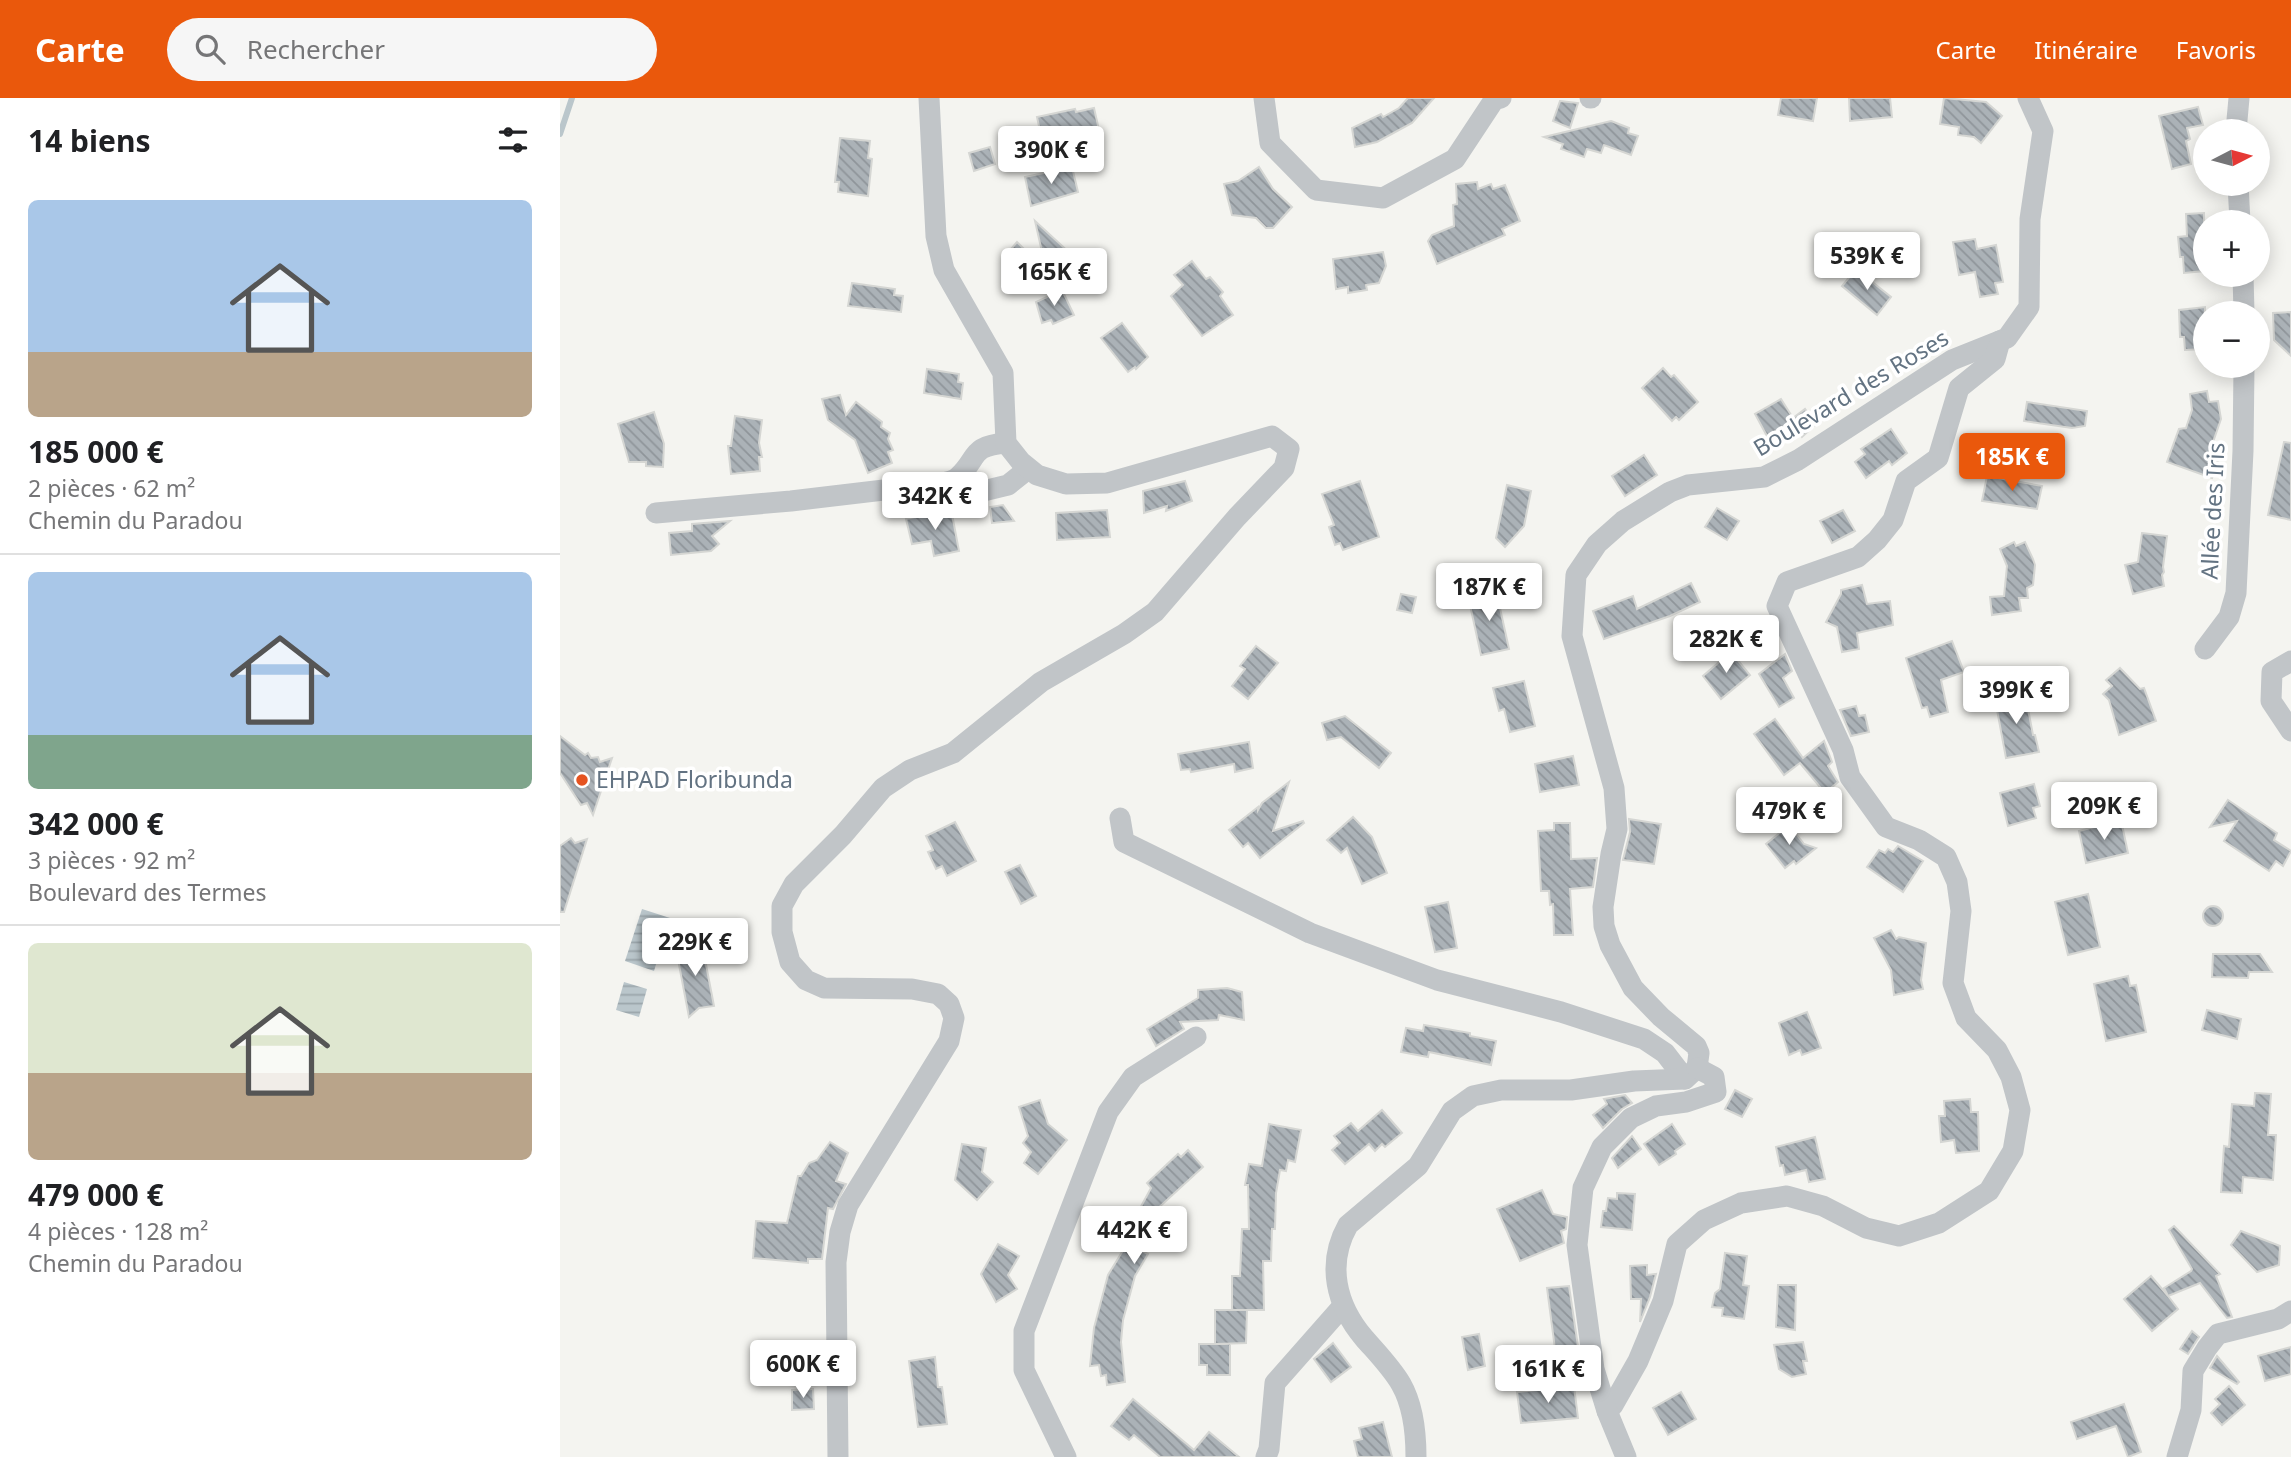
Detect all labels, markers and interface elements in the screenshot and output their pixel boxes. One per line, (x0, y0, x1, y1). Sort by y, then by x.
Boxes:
search box (167, 18, 657, 81)
text: Carte (35, 27, 125, 72)
icon: search (191, 30, 229, 68)
text: Rechercher (247, 31, 385, 67)
text: Carte (1936, 33, 1996, 66)
text: Itinéraire (2034, 33, 2138, 66)
text: Favoris (2176, 33, 2256, 66)
north arrow (2193, 119, 2270, 196)
map controls (2193, 119, 2270, 378)
text: 14 biens (28, 120, 151, 161)
icon: filters (494, 121, 532, 159)
pin: 390K € (994, 126, 1108, 186)
text: 390K € (1014, 133, 1088, 165)
button: + (2193, 210, 2270, 287)
pin: 539K € (1810, 232, 1924, 292)
text: 539K € (1830, 239, 1904, 271)
icon: home (217, 245, 343, 371)
pin: 165K € (997, 248, 1111, 308)
text: 165K € (1017, 255, 1091, 287)
button: − (2193, 301, 2270, 378)
street label: Boulevard des Roses (1747, 321, 1954, 463)
text: 185 000 € (28, 431, 164, 472)
pin: 185K € (1955, 434, 2069, 493)
text: 185K € (1975, 440, 2049, 472)
street label: Allée des Iris (2192, 442, 2232, 580)
text: 2 pièces · 62 m² (28, 472, 195, 504)
pin: 342K € (878, 472, 992, 532)
text: 342K € (898, 479, 972, 511)
text: Chemin du Paradou (28, 504, 243, 536)
pin: 187K € (1432, 564, 1546, 623)
text: 187K € (1452, 570, 1526, 602)
pin: 282K € (1669, 616, 1783, 675)
icon: home (217, 617, 343, 743)
text: 282K € (1689, 622, 1763, 654)
pin: 399K € (1959, 666, 2073, 726)
text: 399K € (1979, 673, 2053, 705)
place label: EHPAD Floribunda (596, 763, 793, 795)
marker: EHPAD Floribunda (574, 772, 590, 788)
pin: 209K € (2047, 782, 2161, 842)
pin: 479K € (1732, 788, 1846, 847)
text: 209K € (2067, 789, 2141, 821)
text: 479K € (1752, 794, 1826, 826)
text: 342 000 € (28, 803, 164, 844)
text: 3 pièces · 92 m² (28, 844, 195, 876)
text: Boulevard des Termes (28, 876, 267, 908)
pin: 229K € (638, 918, 752, 978)
text: 229K € (658, 925, 732, 957)
icon: home (217, 988, 343, 1114)
text: 479 000 € (28, 1174, 164, 1215)
pin: 442K € (1077, 1206, 1191, 1266)
text: 442K € (1097, 1213, 1171, 1245)
text: 4 pièces · 128 m² (28, 1215, 208, 1247)
text: Chemin du Paradou (28, 1247, 243, 1279)
pin: 600K € (746, 1340, 860, 1400)
pin: 161K € (1491, 1346, 1605, 1405)
text: 600K € (766, 1347, 840, 1379)
text: 161K € (1511, 1352, 1585, 1384)

